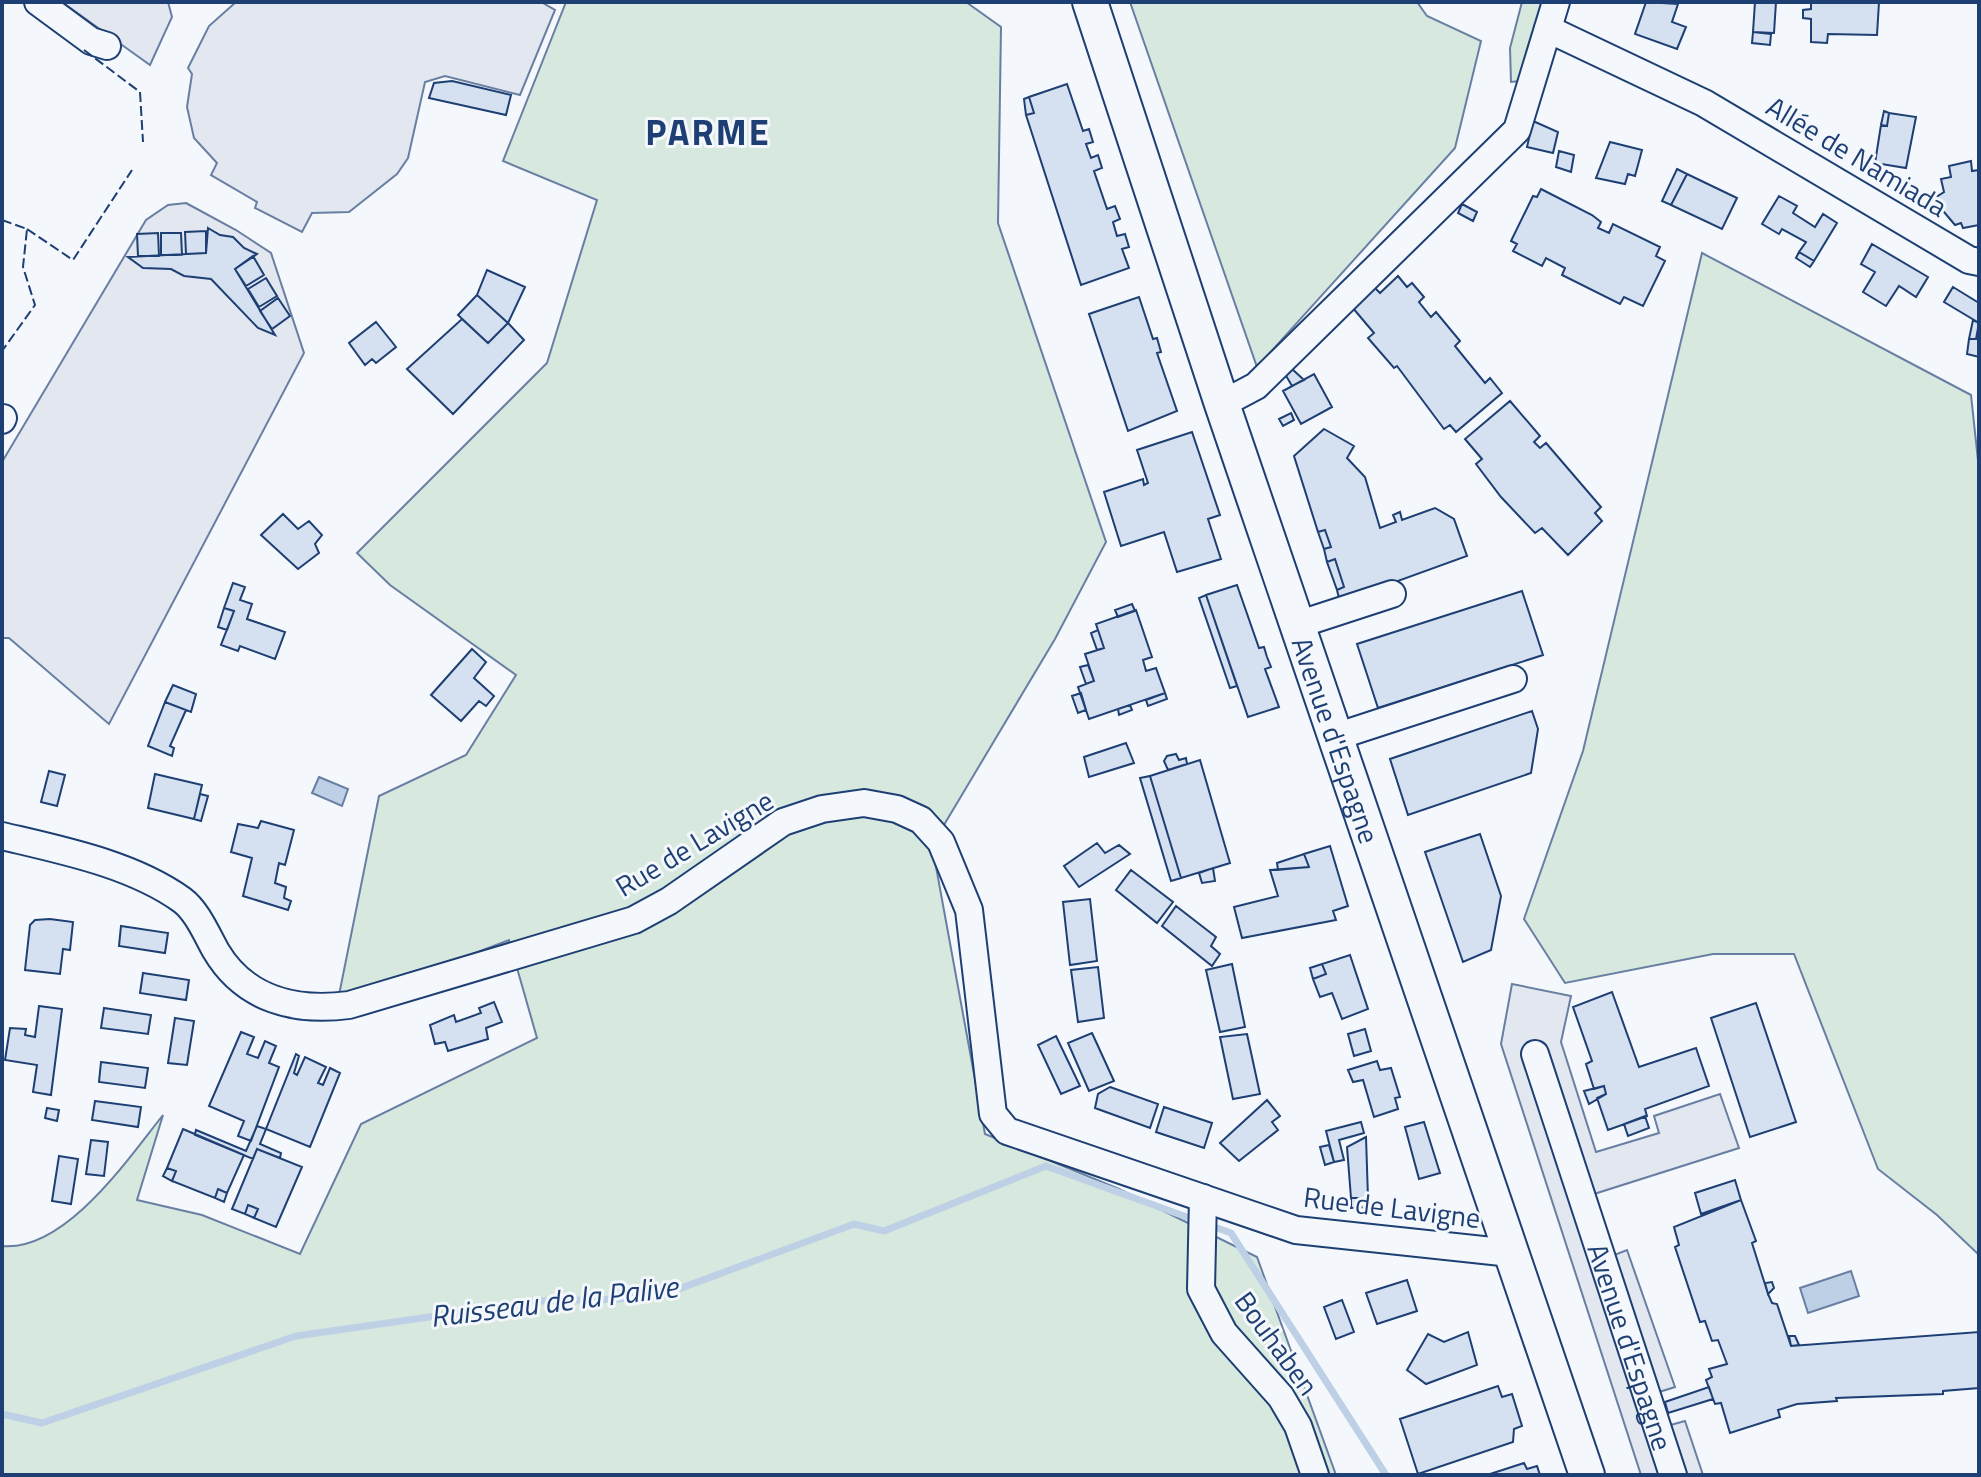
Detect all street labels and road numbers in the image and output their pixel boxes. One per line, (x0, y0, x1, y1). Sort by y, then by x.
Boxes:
street label: Allée de Namiada (1758, 85, 1956, 227)
street label: Avenue d'Espagne (1281, 631, 1392, 849)
street label: Rue de Lavigne (607, 779, 781, 907)
street label: Rue de Lavigne (1301, 1175, 1483, 1239)
street label: Avenue d'Espagne (1577, 1238, 1685, 1456)
street label: Bouhaben (1224, 1282, 1330, 1404)

